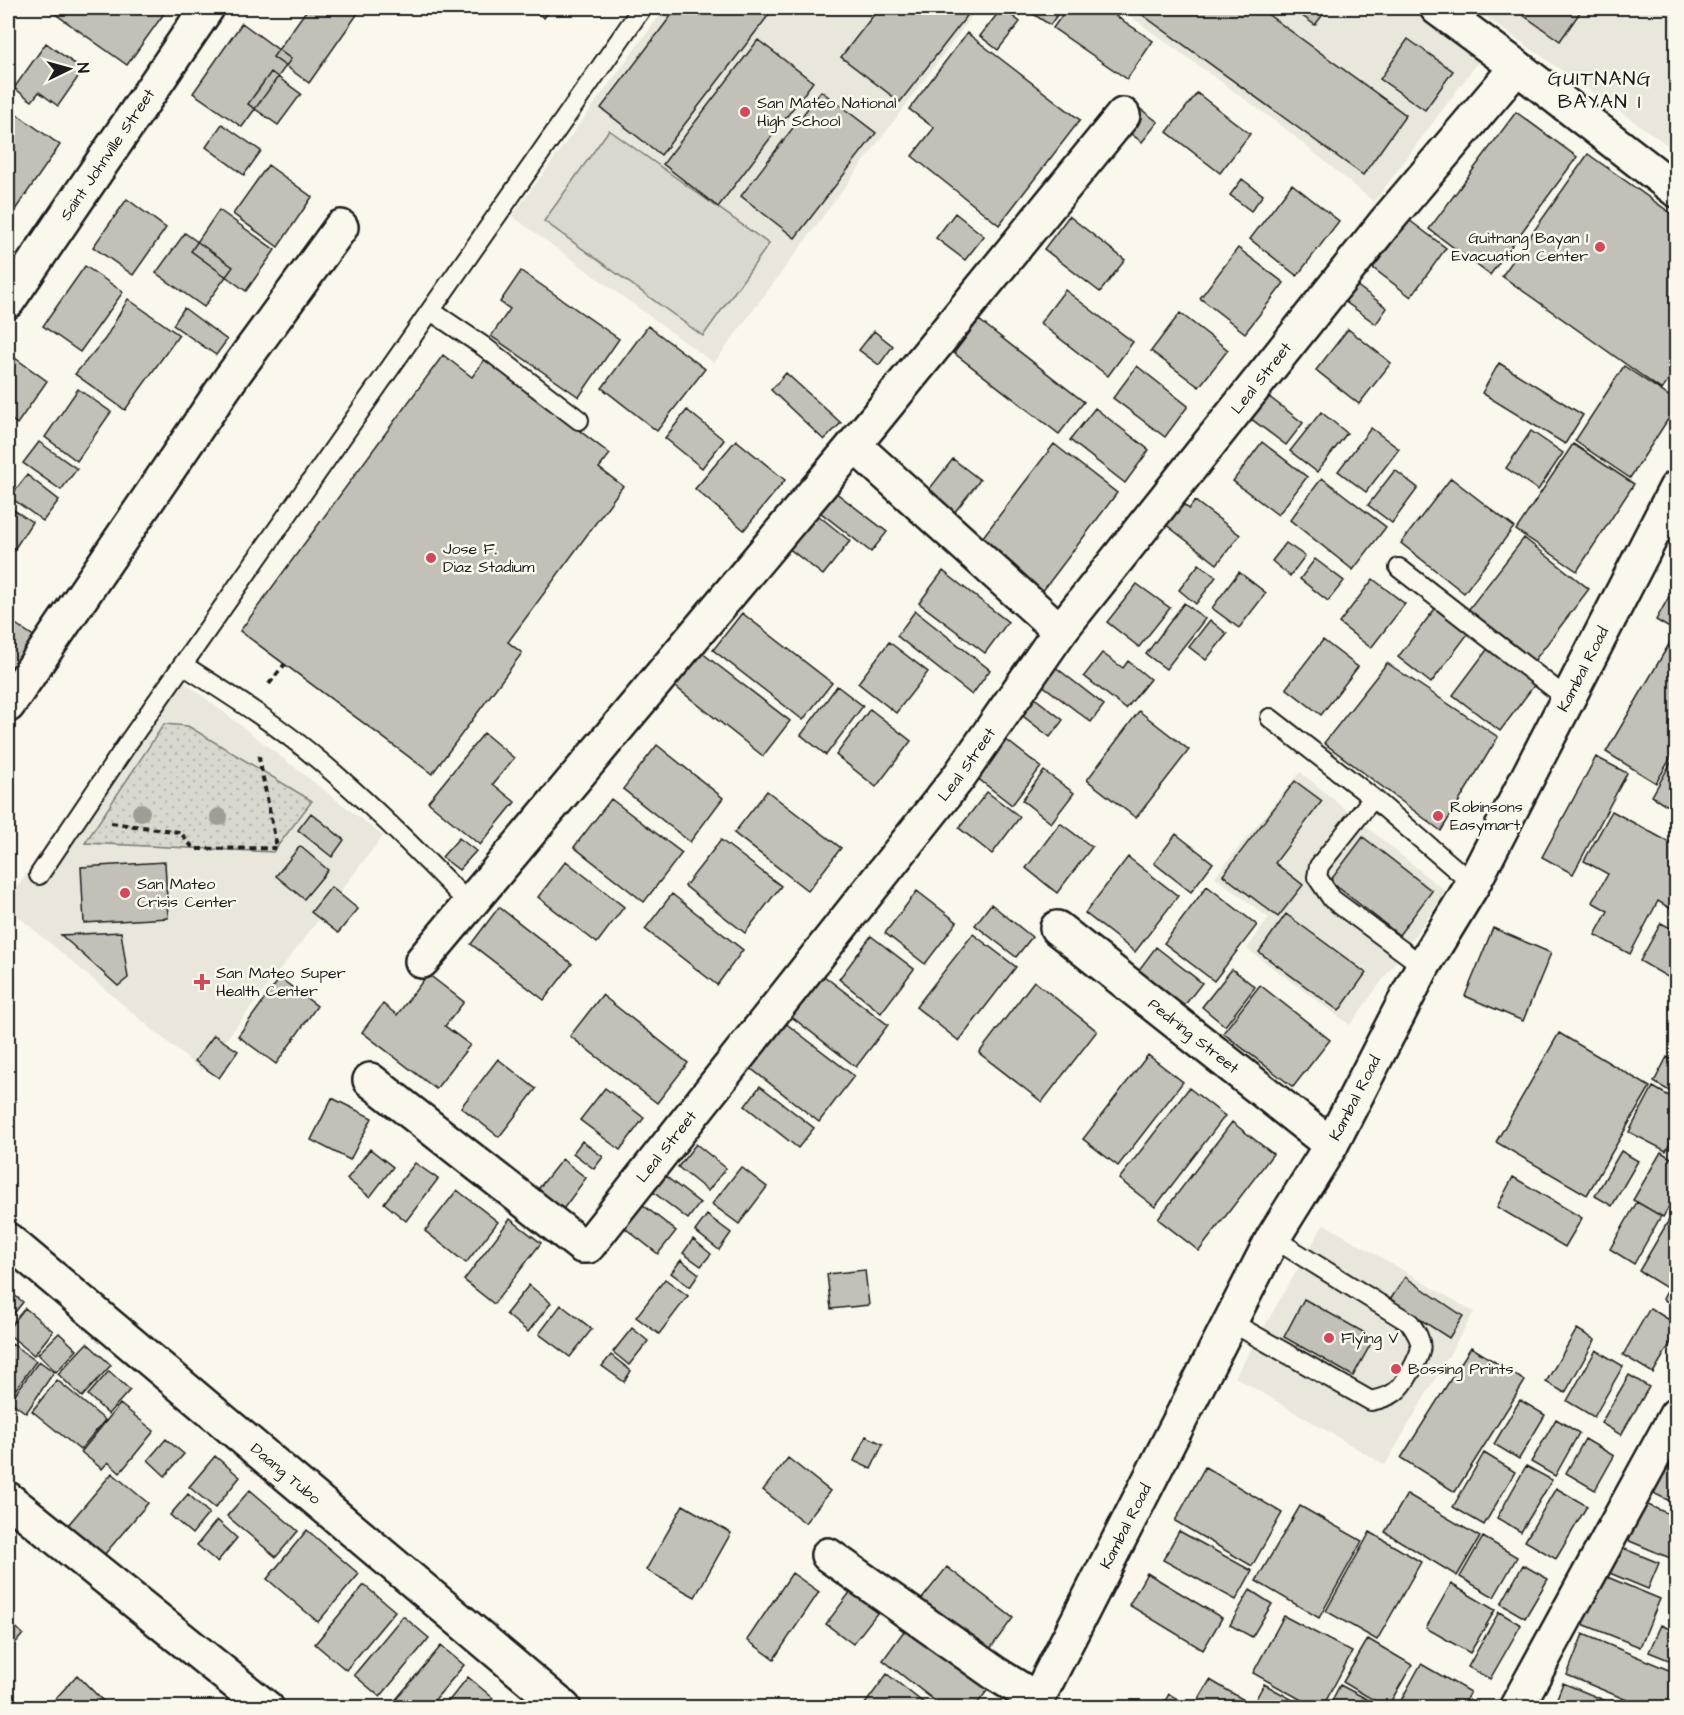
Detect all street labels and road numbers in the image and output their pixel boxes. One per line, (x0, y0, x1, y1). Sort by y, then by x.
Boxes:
street label: Saint Johnville Street (55, 84, 160, 225)
street label: Leal Street (1226, 337, 1297, 419)
street label: Kambal Road (1552, 623, 1614, 716)
street label: Leal Street (933, 723, 1001, 806)
street label: Pedring Street (1143, 993, 1244, 1079)
street label: Kambal Road (1324, 1052, 1386, 1145)
street label: Leal Street (631, 1106, 702, 1187)
street label: Daang Tubo (246, 1438, 325, 1510)
street label: Kambal Road (1095, 1480, 1157, 1573)

